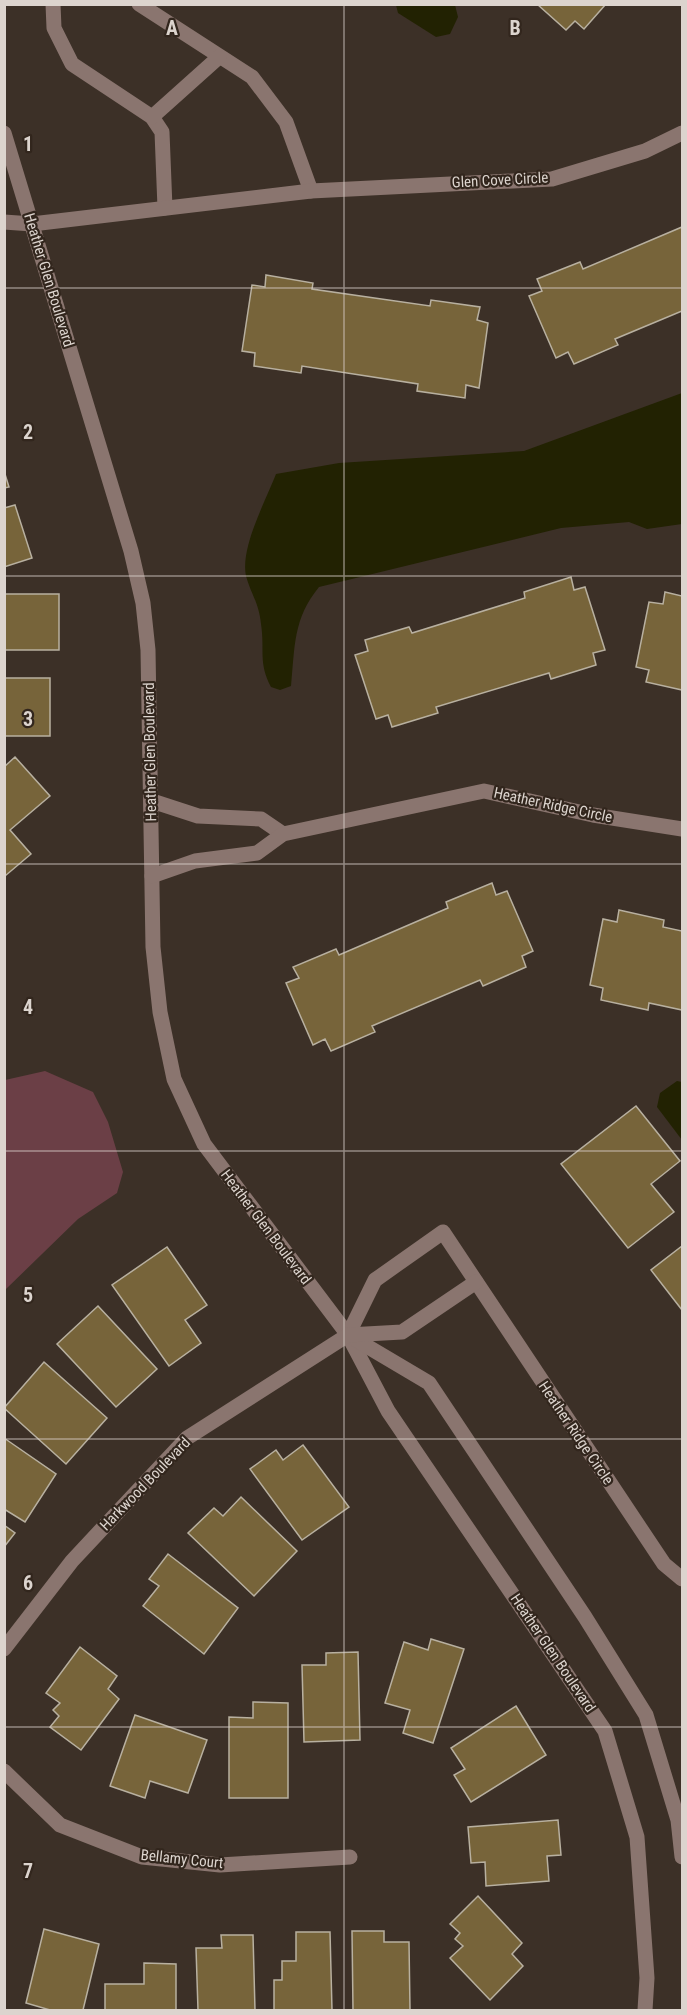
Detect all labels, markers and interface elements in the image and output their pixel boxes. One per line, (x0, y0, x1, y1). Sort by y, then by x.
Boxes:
text: A (166, 16, 178, 40)
text: B (509, 16, 521, 40)
text: 1 (23, 132, 33, 156)
street label: Glen Cove Circle (451, 168, 549, 192)
street label: Heather Glen Boulevard (20, 211, 78, 349)
text: 2 (23, 420, 33, 444)
street label: Heather Glen Boulevard (140, 682, 160, 822)
text: 3 (23, 707, 33, 731)
street label: Heather Ridge Circle (492, 784, 614, 826)
text: 4 (23, 995, 33, 1019)
street label: Heather Glen Boulevard (217, 1166, 315, 1288)
text: 5 (23, 1283, 33, 1307)
street label: Heather Ridge Circle (535, 1378, 617, 1488)
street label: Harkwood Boulevard (96, 1434, 194, 1534)
text: 6 (23, 1571, 33, 1595)
street label: Heather Glen Boulevard (507, 1590, 599, 1716)
street label: Bellamy Court (140, 1846, 224, 1872)
text: 7 (23, 1859, 33, 1883)

